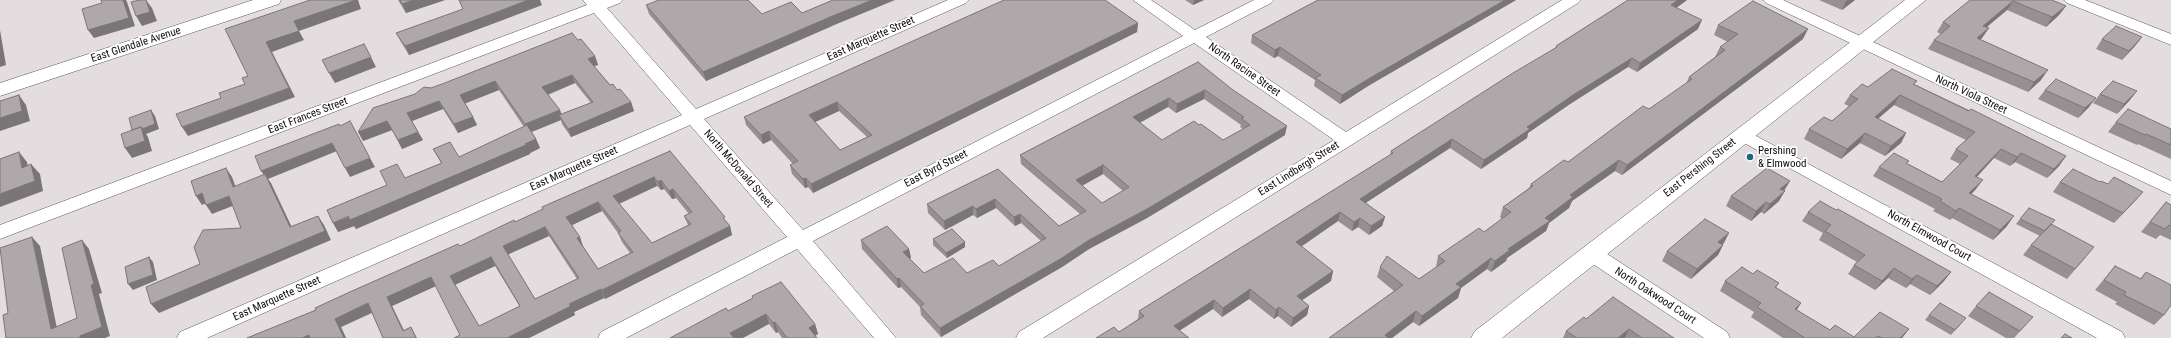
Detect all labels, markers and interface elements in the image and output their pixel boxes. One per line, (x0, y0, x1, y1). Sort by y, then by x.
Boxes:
street label: East Marquette Street (825, 14, 917, 64)
street label: East Glendale Avenue (89, 24, 183, 66)
street label: North Racine Street (1206, 40, 1282, 100)
street label: North Viola Street (1933, 73, 2009, 117)
street label: East Frances Street (266, 95, 350, 137)
street label: North McDonald Street (701, 127, 775, 211)
street label: East Pershing Street (1661, 136, 1739, 200)
street label: East Lindbergh Street (1256, 139, 1342, 199)
street label: East Marquette Street (528, 144, 620, 194)
place label: Pershing & Elmwood (1758, 144, 1806, 170)
street label: East Byrd Street (902, 147, 970, 191)
marker: Pershing & Elmwood (1745, 152, 1755, 162)
street label: North Elmwood Court (1885, 208, 1973, 264)
street label: North Oakwood Court (1612, 265, 1698, 327)
street label: East Marquette Street (231, 274, 323, 324)

